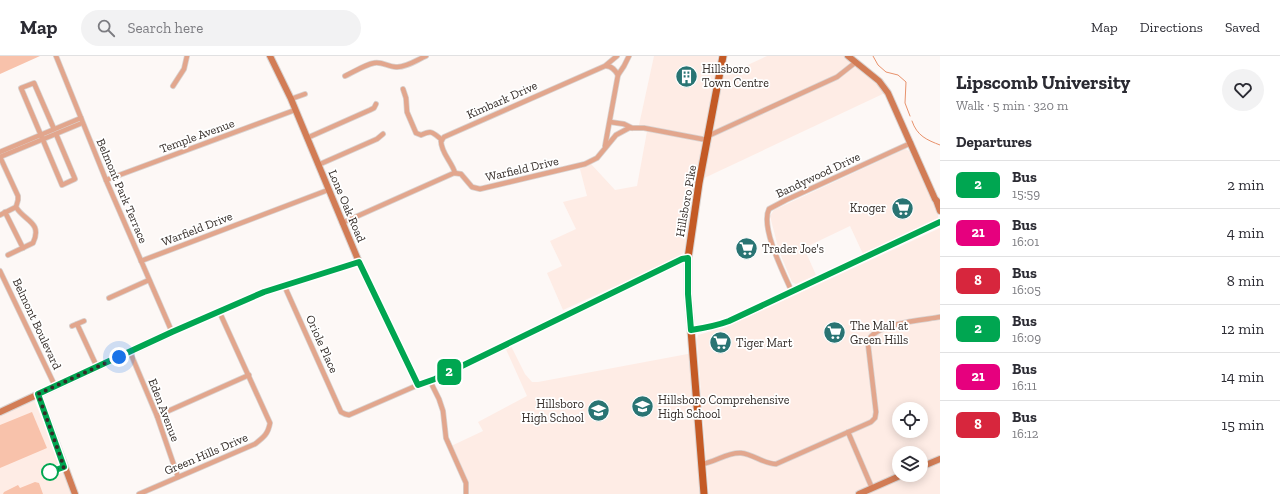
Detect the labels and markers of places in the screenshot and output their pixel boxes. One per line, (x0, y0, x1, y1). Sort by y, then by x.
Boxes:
place label: Hillsboro Town Centre (702, 62, 769, 90)
building icon: Hillsboro Town Centre (674, 63, 700, 89)
supermarket icon: Kroger (889, 195, 915, 221)
place label: Kroger (850, 201, 886, 215)
supermarket icon: Trader Joe's (734, 236, 760, 262)
place label: Trader Joe's (762, 242, 824, 256)
place label: The Mall at Green Hills (850, 319, 909, 347)
supermarket icon: The Mall at Green Hills (821, 320, 847, 346)
supermarket icon: Tiger Mart (708, 330, 734, 356)
place label: Tiger Mart (736, 336, 793, 350)
place label: Hillsboro Comprehensive High School (658, 393, 790, 421)
school or university icon: Hillsboro Comprehensive High School (630, 394, 656, 420)
place label: Hillsboro High School (522, 397, 584, 425)
school or university icon: Hillsboro High School (586, 398, 612, 424)
unlabelled marker (41, 463, 59, 481)

